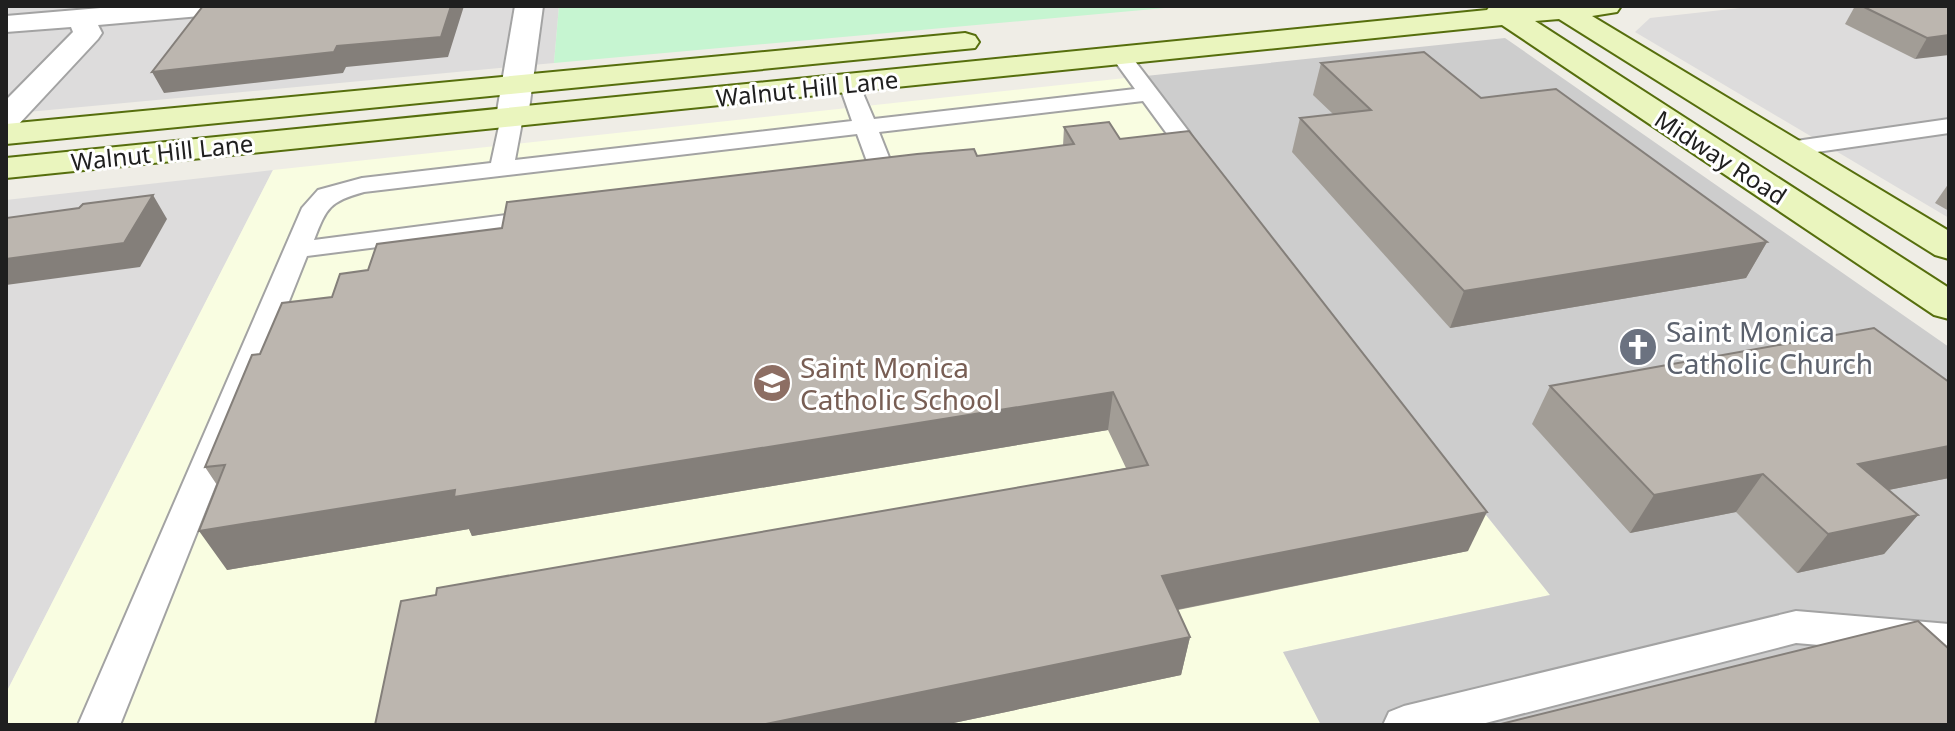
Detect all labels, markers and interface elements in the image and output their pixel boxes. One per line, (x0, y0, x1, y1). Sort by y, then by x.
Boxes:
street label: Walnut Hill Lane (714, 62, 900, 114)
street label: Midway Road (1649, 102, 1793, 212)
street label: Walnut Hill Lane (69, 126, 255, 178)
place label: Saint Monica Catholic Church (1666, 312, 1873, 382)
church icon: Saint Monica Catholic Church (1617, 326, 1659, 368)
place label: Saint Monica Catholic School (800, 348, 1000, 418)
school or university icon: Saint Monica Catholic School (751, 362, 793, 404)

